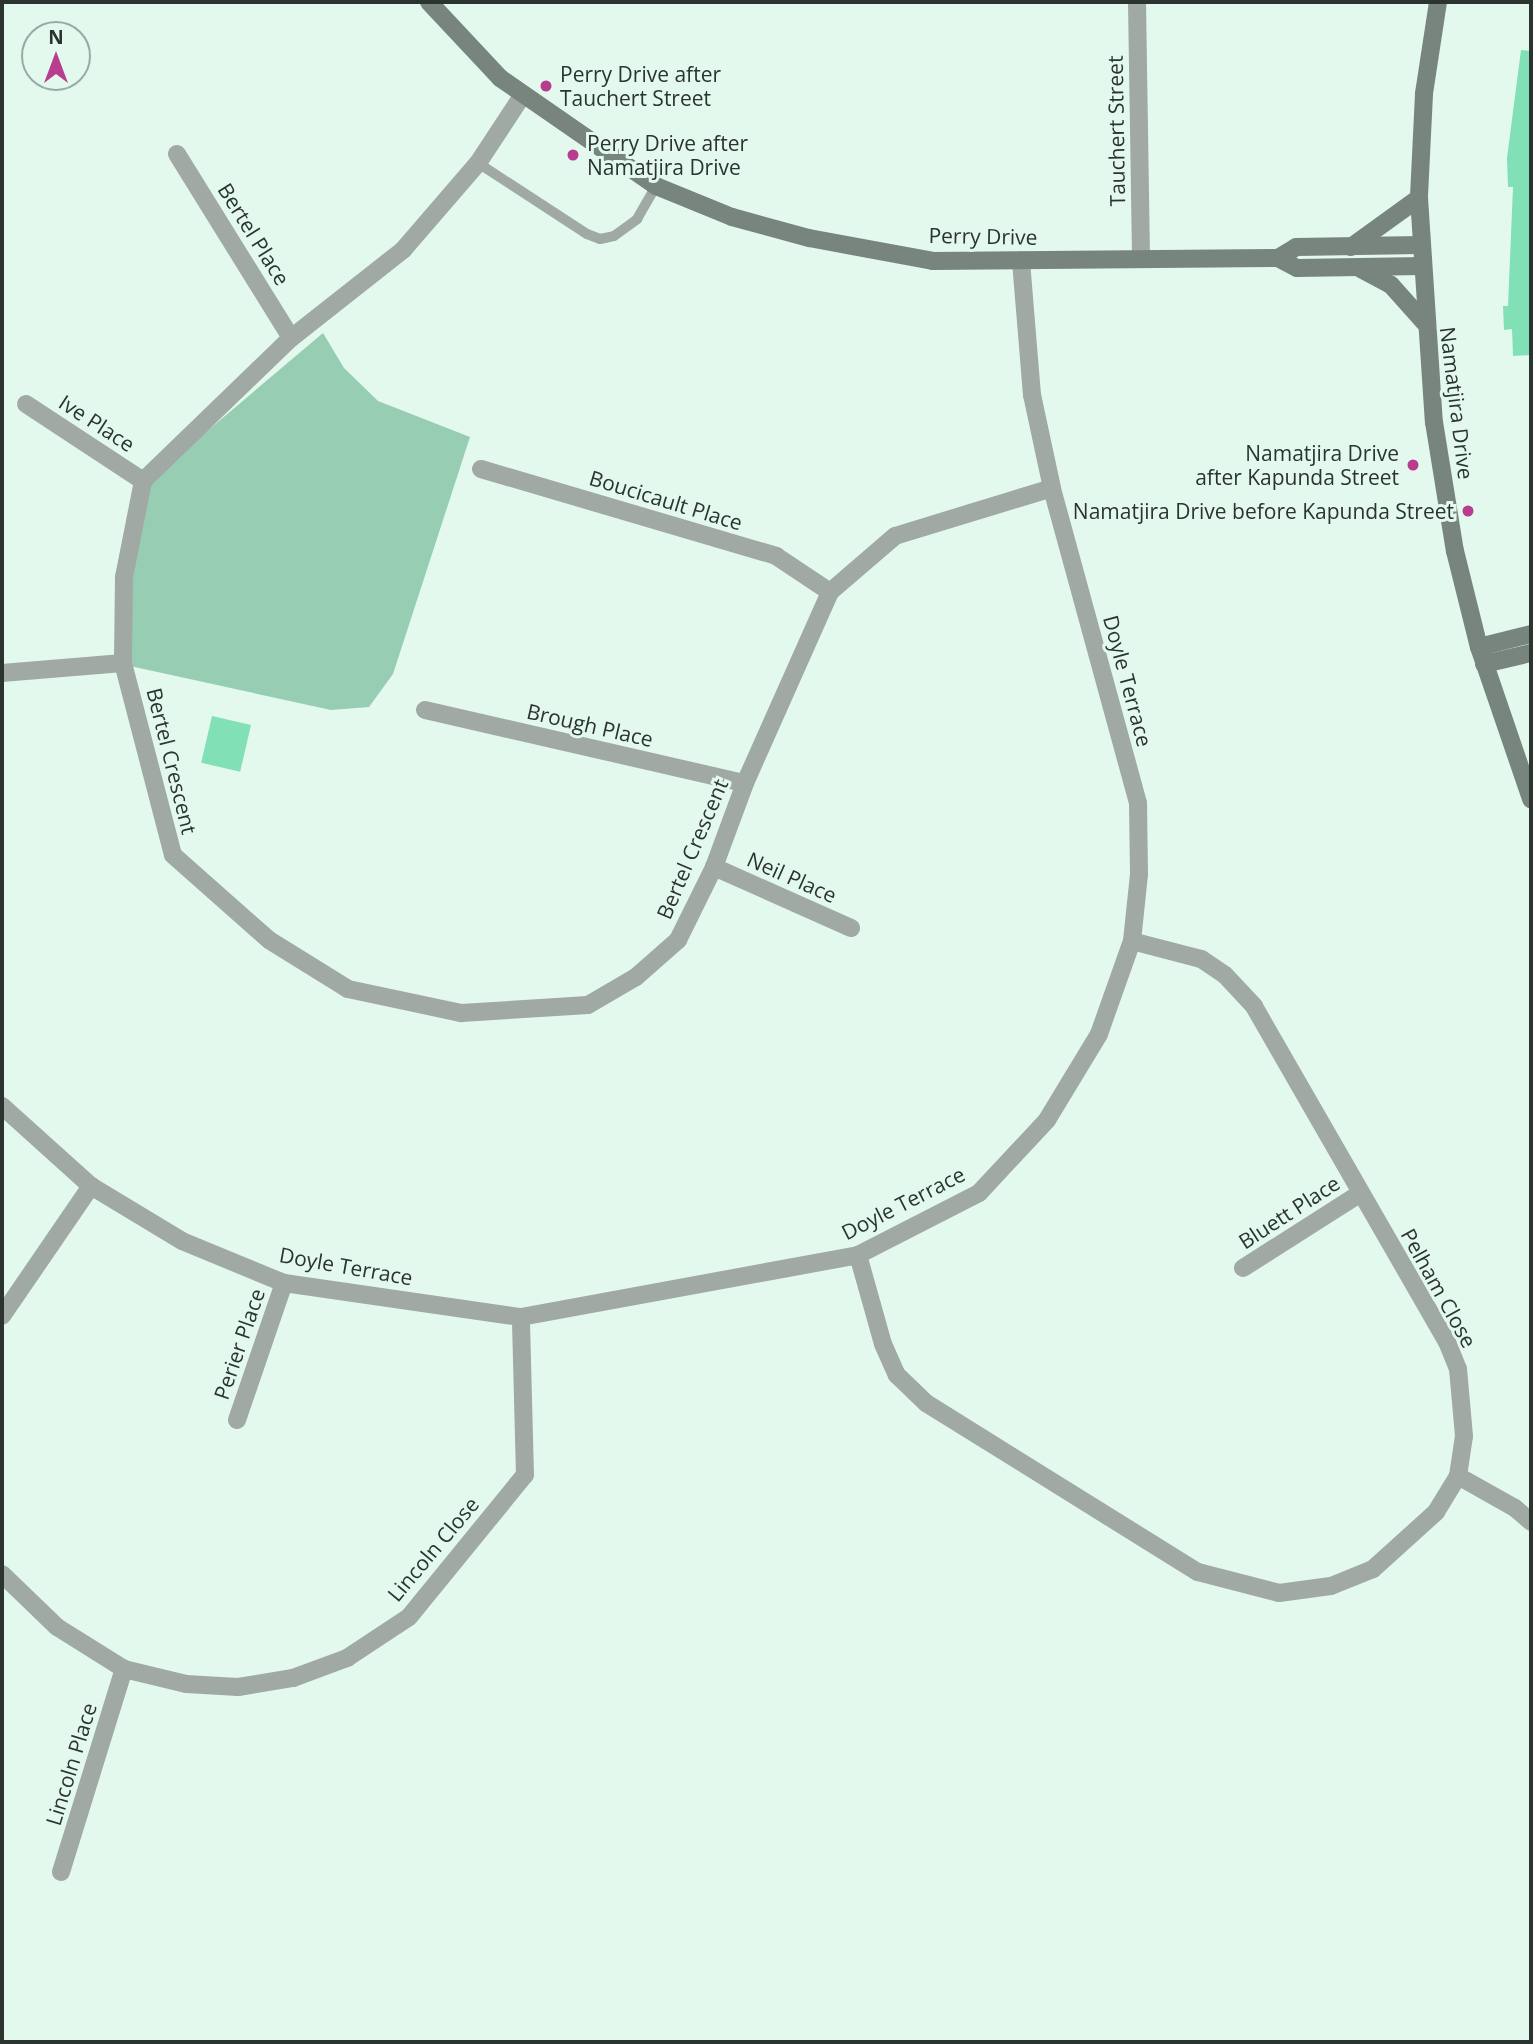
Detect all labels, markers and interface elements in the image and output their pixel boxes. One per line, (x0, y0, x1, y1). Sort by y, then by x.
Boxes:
north arrow (21, 21, 91, 91)
text: N (48, 24, 64, 50)
street label: Tauchert Street (1102, 55, 1130, 207)
place label: Perry Drive after Tauchert Street (560, 61, 721, 111)
marker: Perry Drive after Tauchert Street (538, 78, 554, 94)
place label: Perry Drive after Namatjira Drive (587, 130, 748, 180)
marker: Perry Drive after Namatjira Drive (565, 147, 581, 163)
street label: Bertel Place (213, 178, 295, 290)
street label: Perry Drive (928, 222, 1038, 250)
street label: Namatjira Drive (1435, 325, 1479, 481)
street label: Ive Place (54, 389, 140, 457)
place label: Namatjira Drive after Kapunda Street (1195, 440, 1399, 490)
marker: Namatjira Drive after Kapunda Street (1405, 457, 1421, 473)
street label: Boucicault Place (586, 465, 746, 535)
place label: Namatjira Drive before Kapunda Street (1073, 498, 1454, 524)
marker: Namatjira Drive before Kapunda Street (1460, 503, 1476, 519)
street label: Doyle Terrace (1098, 613, 1158, 749)
street label: Bertel Crescent (142, 685, 202, 837)
street label: Brough Place (524, 698, 656, 752)
street label: Bertel Crescent (651, 775, 733, 923)
street label: Neil Place (743, 846, 841, 908)
street label: Doyle Terrace (837, 1161, 969, 1245)
street label: Bluett Place (1234, 1170, 1344, 1254)
street label: Pelham Close (1396, 1224, 1482, 1352)
street label: Doyle Terrace (277, 1242, 415, 1290)
street label: Perier Place (208, 1285, 270, 1403)
street label: Lincoln Close (382, 1492, 484, 1606)
street label: Lincoln Place (40, 1700, 102, 1828)

